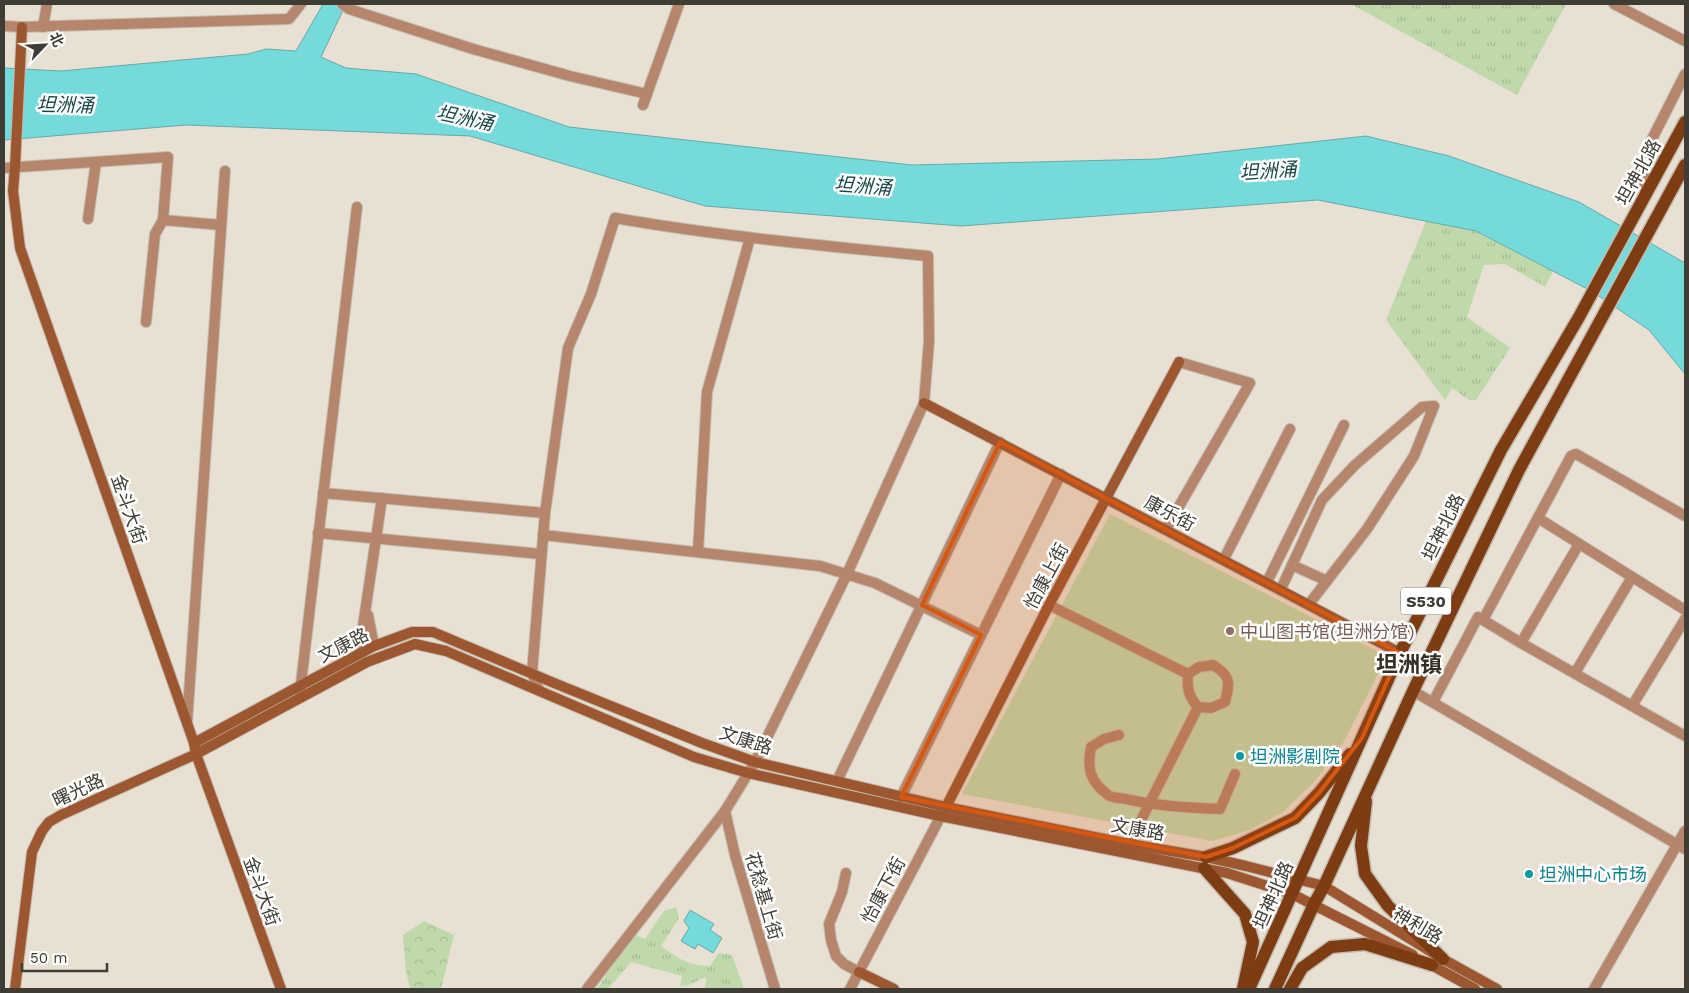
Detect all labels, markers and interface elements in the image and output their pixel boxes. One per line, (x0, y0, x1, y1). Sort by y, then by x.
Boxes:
north arrow (20, 20, 70, 70)
text: 北 (47, 30, 67, 49)
water label: 坦洲涌 (36, 93, 96, 117)
water label: 坦洲涌 (435, 101, 497, 136)
street label: 坦神北路 (1611, 135, 1665, 209)
water label: 坦洲涌 (1239, 157, 1299, 184)
water label: 坦洲涌 (834, 173, 894, 200)
street label: 金斗大街 (107, 472, 151, 546)
street label: 坦神北路 (1418, 490, 1468, 564)
street label: 康乐街 (1141, 491, 1199, 535)
street label: 怡康上街 (1020, 539, 1072, 613)
road number: S530 (1401, 588, 1451, 614)
place label: 中山图书馆(坦洲分馆) (1240, 621, 1415, 642)
street label: 文康路 (314, 623, 372, 667)
marker: 中山图书馆(坦洲分馆) (1224, 625, 1236, 637)
district label: 坦洲镇 (1376, 652, 1442, 677)
street label: 文康路 (717, 722, 775, 758)
place label: 坦洲影剧院 (1250, 746, 1340, 767)
marker: 坦洲影剧院 (1234, 750, 1246, 762)
street label: 曙光路 (49, 769, 107, 811)
street label: 文康路 (1110, 814, 1166, 844)
street label: 花稔基上街 (742, 850, 786, 942)
street label: 怡康下街 (857, 853, 909, 927)
street label: 金斗大街 (240, 854, 284, 928)
street label: 坦神北路 (1249, 858, 1297, 932)
place label: 坦洲中心市场 (1539, 864, 1647, 885)
marker: 坦洲中心市场 (1523, 868, 1535, 880)
street label: 神利路 (1389, 902, 1447, 948)
scale bar (22, 940, 108, 972)
text: 50 m (30, 949, 67, 967)

